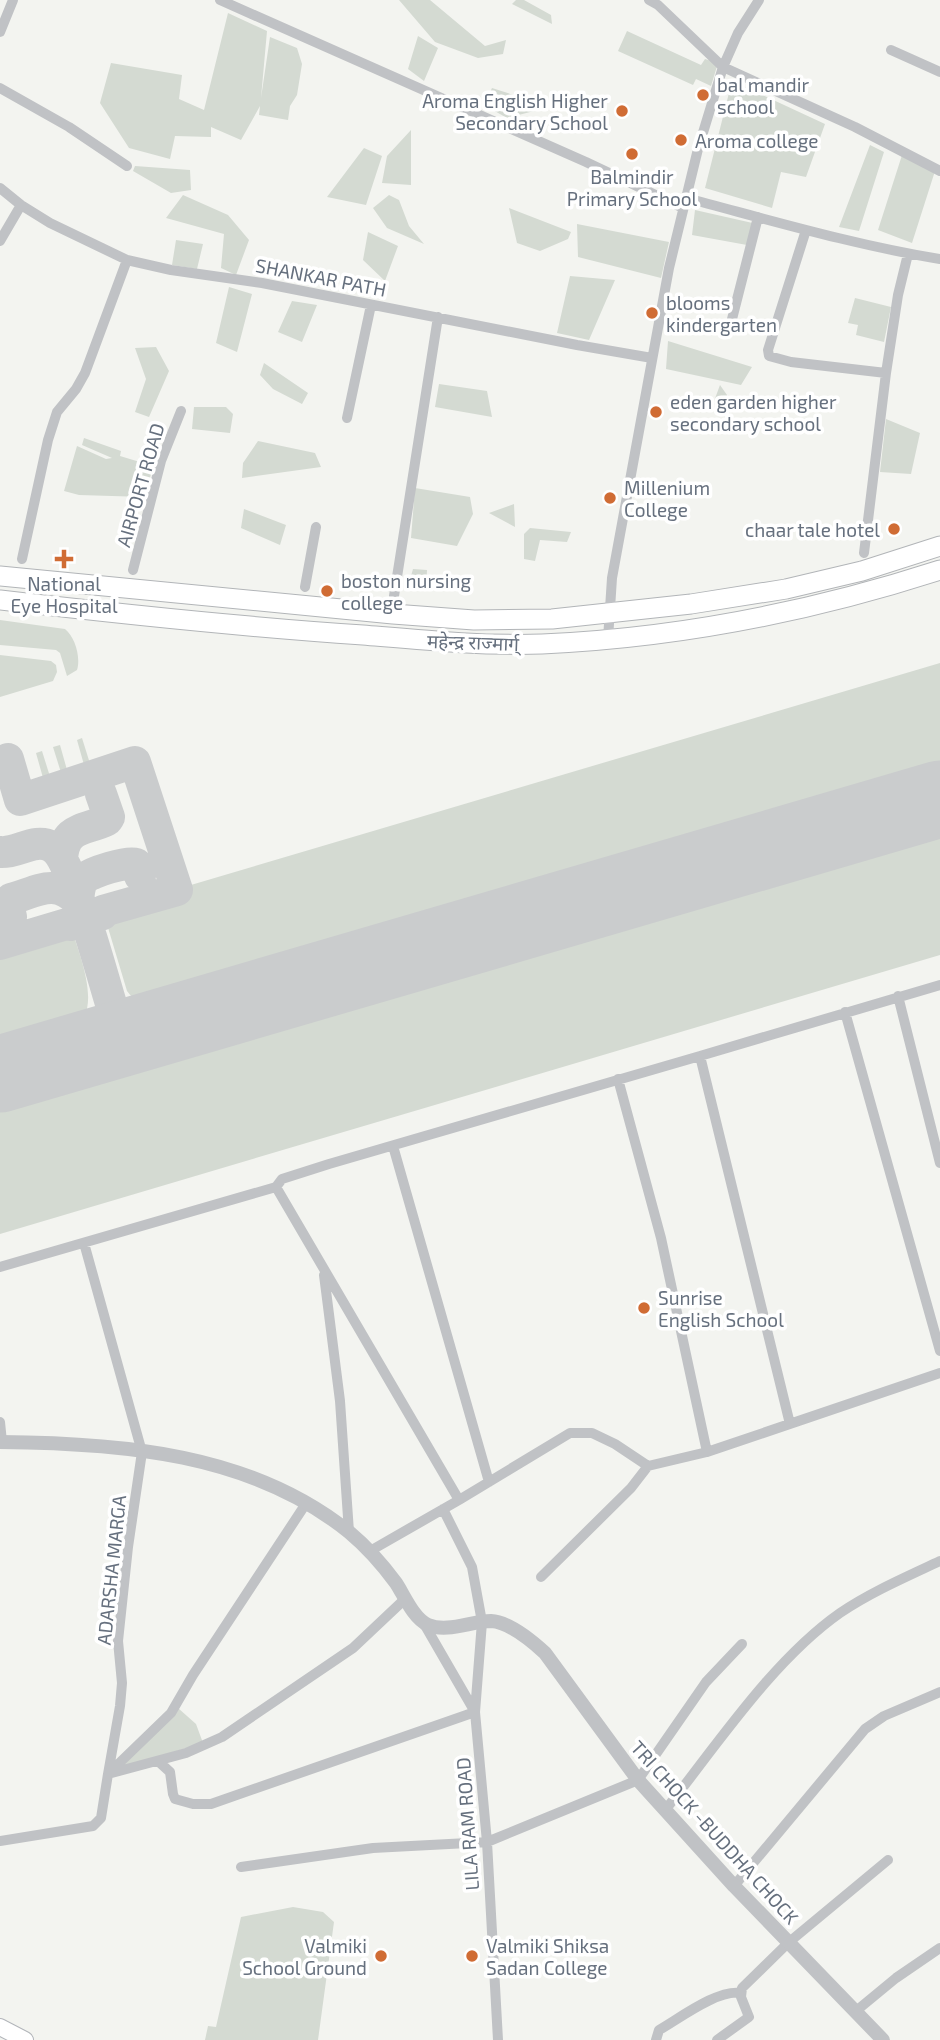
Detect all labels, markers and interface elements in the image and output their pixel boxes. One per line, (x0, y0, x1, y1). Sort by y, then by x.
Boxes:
place label: bal mandir school (717, 73, 809, 118)
marker: bal mandir school (695, 87, 711, 103)
place label: Aroma English Higher Secondary School (422, 89, 608, 134)
marker: Aroma English Higher Secondary School (614, 103, 630, 119)
place label: Aroma college (695, 129, 818, 152)
marker: Aroma college (673, 132, 689, 148)
marker: Balmindir Primary School (624, 146, 640, 162)
place label: Balmindir Primary School (567, 165, 698, 210)
street label: SHANKAR PATH (254, 253, 388, 301)
place label: blooms kindergarten (666, 291, 777, 336)
marker: blooms kindergarten (644, 305, 660, 321)
place label: eden garden higher secondary school (670, 390, 837, 435)
marker: eden garden higher secondary school (648, 404, 664, 420)
street label: AIRPORT ROAD (111, 420, 169, 550)
place label: Millenium College (624, 476, 710, 521)
marker: Millenium College (602, 490, 618, 506)
place label: chaar tale hotel (745, 518, 880, 541)
marker: chaar tale hotel (886, 521, 902, 537)
marker: National Eye Hospital (54, 549, 74, 569)
place label: boston nursing college (341, 569, 471, 614)
place label: National Eye Hospital (10, 572, 118, 617)
marker: boston nursing college (319, 583, 335, 599)
street label: महेन्द्र राज्मार्ग् (426, 629, 522, 656)
place label: Sunrise English School (658, 1286, 784, 1331)
marker: Sunrise English School (636, 1300, 652, 1316)
street label: ADARSHA MARGA (92, 1494, 130, 1646)
street label: TRI CHOCK -BUDDHA CHOCK (626, 1735, 804, 1929)
street label: LILA RAM ROAD (451, 1757, 483, 1891)
place label: Valmiki School Ground (242, 1934, 367, 1979)
place label: Valmiki Shiksa Sadan College (486, 1934, 609, 1979)
marker: Valmiki School Ground (373, 1948, 389, 1964)
marker: Valmiki Shiksa Sadan College (464, 1948, 480, 1964)

